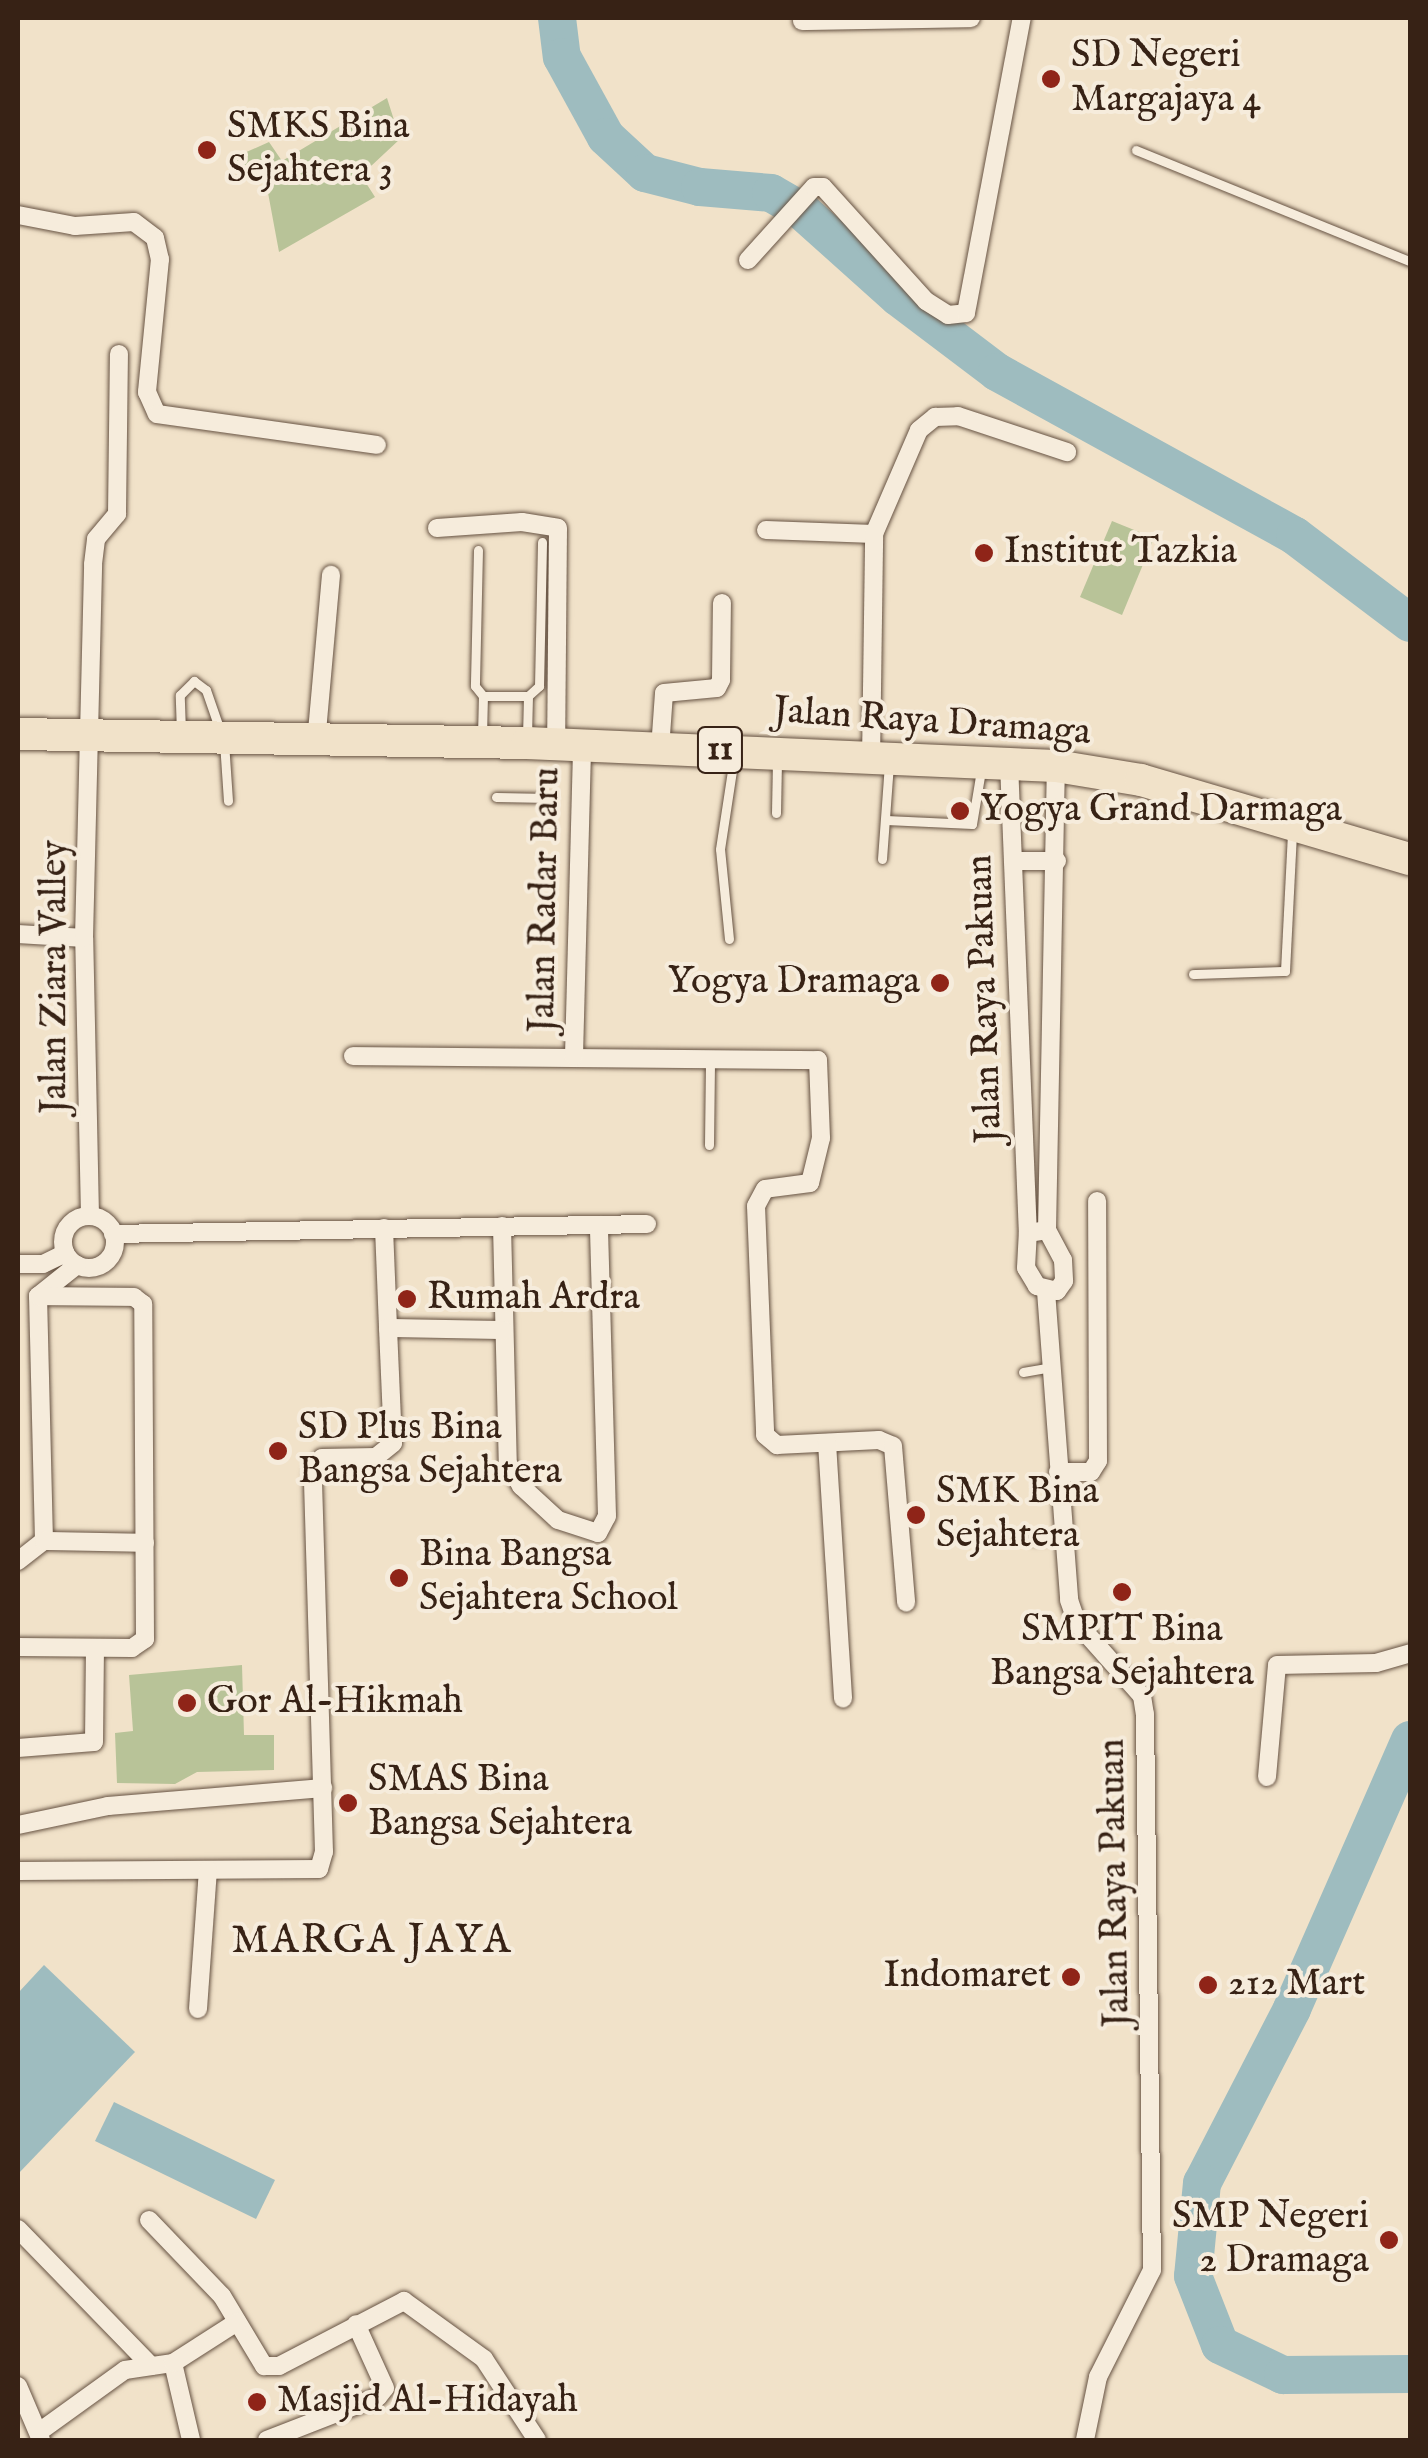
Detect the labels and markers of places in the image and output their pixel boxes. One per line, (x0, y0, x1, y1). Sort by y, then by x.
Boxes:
place label: SD Negeri Margajaya 4 (1071, 34, 1261, 123)
marker: SD Negeri Margajaya 4 (1040, 68, 1062, 90)
place label: SMKS Bina Sejahtera 3 (227, 105, 409, 194)
marker: SMKS Bina Sejahtera 3 (196, 139, 218, 161)
place label: Institut Tazkia (1004, 530, 1237, 576)
marker: Institut Tazkia (973, 542, 995, 564)
place label: Yogya Grand Darmaga (980, 788, 1342, 834)
marker: Yogya Grand Darmaga (949, 800, 971, 822)
place label: Yogya Dramaga (667, 960, 920, 1006)
marker: Yogya Dramaga (929, 972, 951, 994)
place label: Rumah Ardra (427, 1276, 640, 1322)
marker: Rumah Ardra (396, 1288, 418, 1310)
place label: SD Plus Bina Bangsa Sejahtera (298, 1406, 562, 1496)
marker: SD Plus Bina Bangsa Sejahtera (267, 1440, 289, 1462)
place label: SMK Bina Sejahtera (936, 1470, 1099, 1560)
marker: SMK Bina Sejahtera (905, 1504, 927, 1526)
place label: Bina Bangsa Sejahtera School (419, 1533, 678, 1622)
marker: Bina Bangsa Sejahtera School (388, 1567, 410, 1589)
marker: SMPIT Bina Bangsa Sejahtera (1111, 1581, 1133, 1603)
place label: SMPIT Bina Bangsa Sejahtera (990, 1608, 1254, 1698)
place label: Gor Al-Hikmah (207, 1680, 463, 1726)
marker: Gor Al-Hikmah (176, 1692, 198, 1714)
place label: SMAS Bina Bangsa Sejahtera (368, 1758, 632, 1848)
marker: SMAS Bina Bangsa Sejahtera (337, 1792, 359, 1814)
place label: Indomaret (883, 1954, 1051, 2000)
place label: 212 Mart (1228, 1962, 1365, 2008)
marker: Indomaret (1060, 1966, 1082, 1988)
marker: 212 Mart (1197, 1974, 1219, 1996)
place label: SMP Negeri 2 Dramaga (1172, 2195, 1369, 2284)
marker: SMP Negeri 2 Dramaga (1378, 2229, 1400, 2251)
place label: Masjid Al-Hidayah (277, 2379, 578, 2425)
marker: Masjid Al-Hidayah (246, 2391, 268, 2413)

